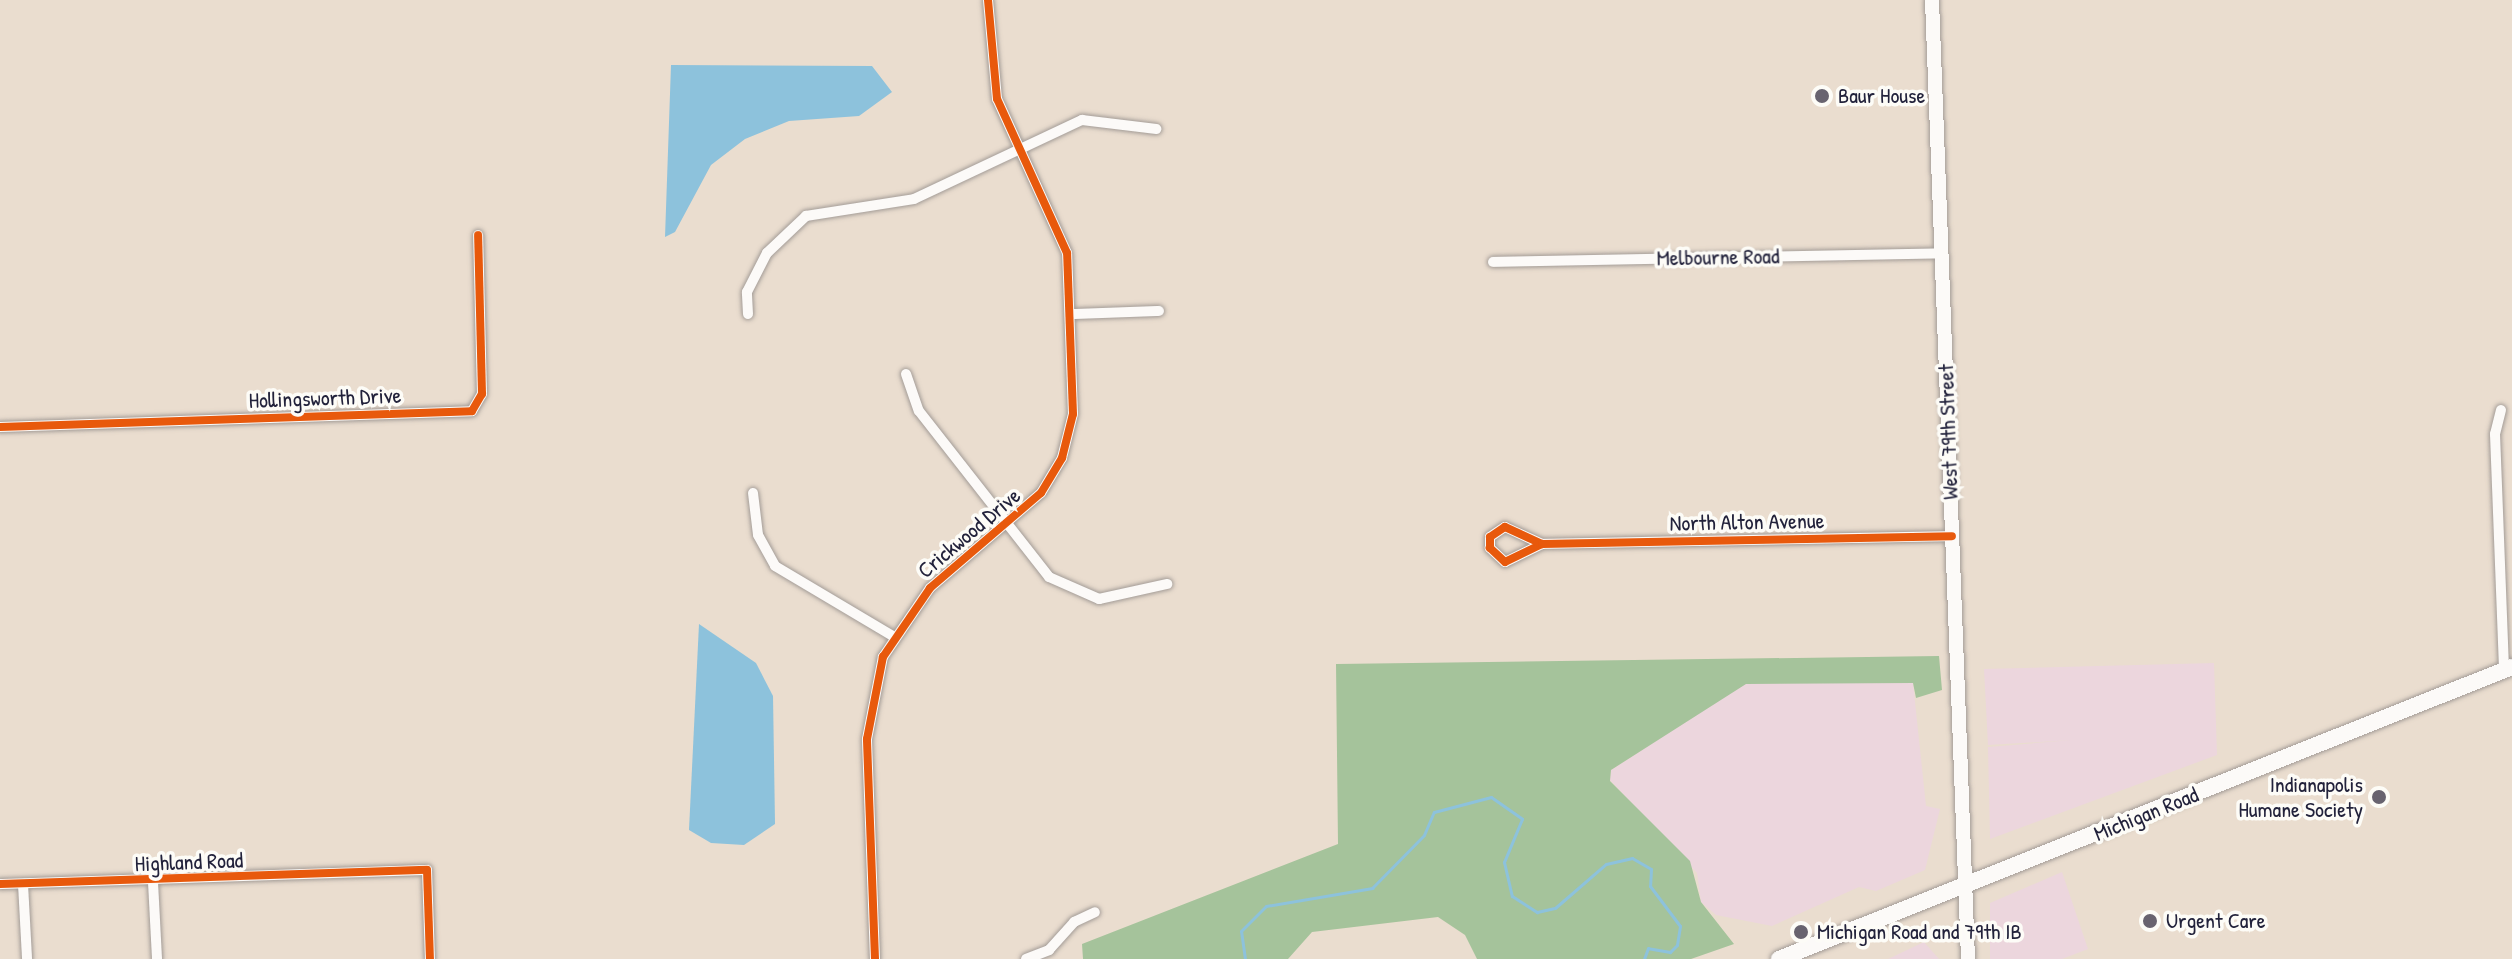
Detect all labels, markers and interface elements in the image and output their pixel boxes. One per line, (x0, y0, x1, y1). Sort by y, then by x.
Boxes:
place label: Baur House (1838, 83, 1925, 109)
marker: Baur House (1813, 87, 1831, 105)
street label: Melbourne Road (1656, 243, 1780, 271)
street label: West 79th Street (1932, 364, 1964, 500)
street label: Hollingsworth Drive (248, 382, 402, 414)
street label: Crickwood Drive (912, 482, 1026, 584)
street label: North Alton Avenue (1669, 507, 1825, 537)
place label: Indianapolis Humane Society (2239, 771, 2363, 822)
street label: Michigan Road (2090, 781, 2202, 847)
marker: Indianapolis Humane Society (2370, 788, 2388, 806)
street label: Highland Road (134, 847, 244, 877)
place label: Urgent Care (2166, 908, 2266, 934)
marker: Urgent Care (2141, 912, 2159, 930)
place label: Michigan Road and 79th IB (1817, 919, 2022, 945)
marker: Michigan Road and 79th IB (1792, 923, 1810, 941)

